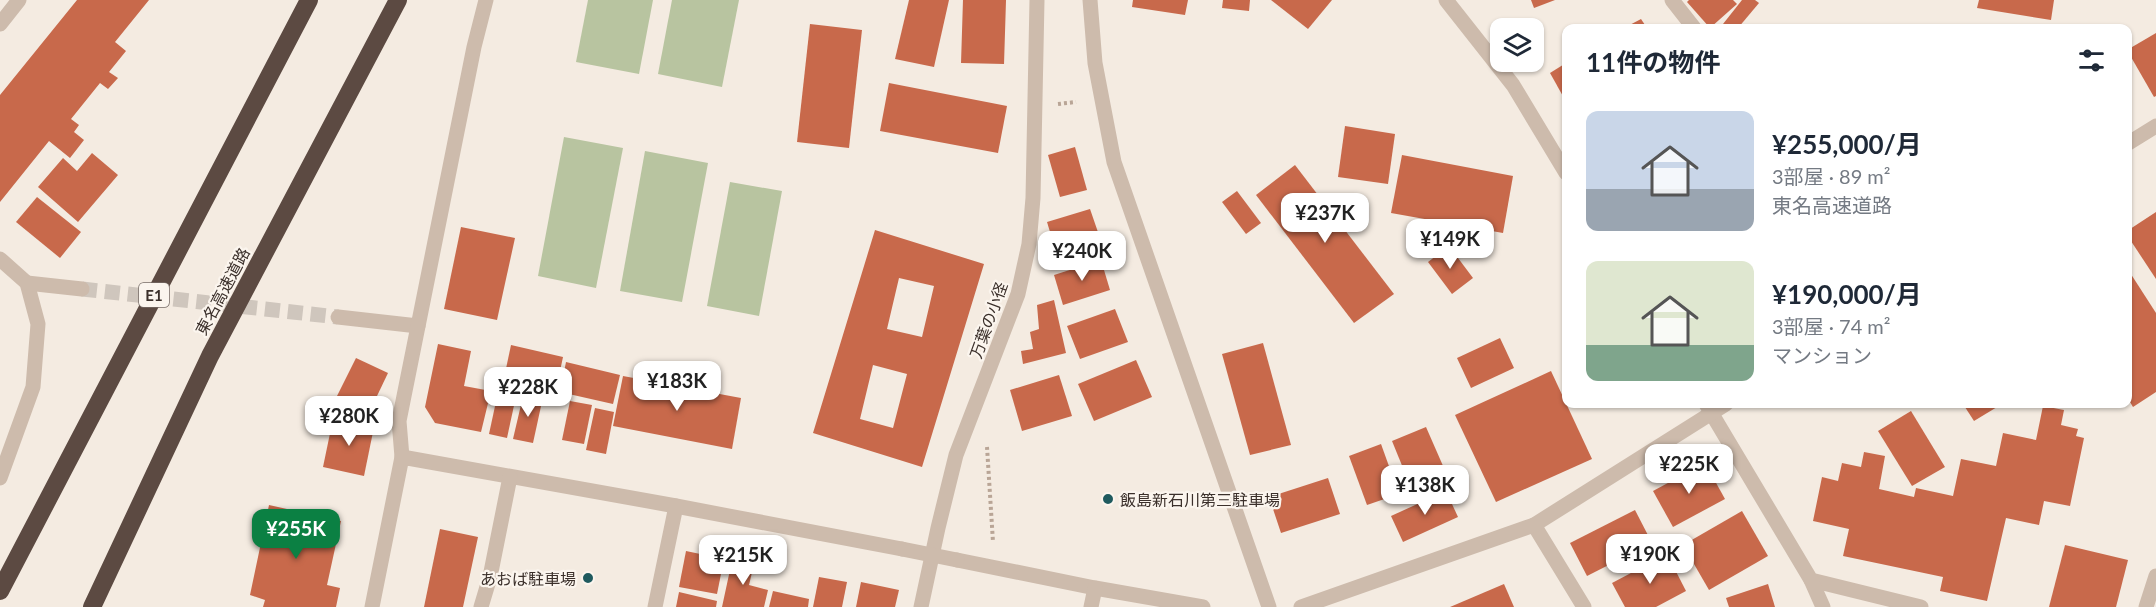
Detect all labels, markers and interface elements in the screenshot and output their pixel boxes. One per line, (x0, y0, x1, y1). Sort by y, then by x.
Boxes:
map controls (1490, 18, 1544, 72)
button: layers (1490, 18, 1544, 72)
icon: filters (2075, 44, 2108, 77)
text: 11件の物件 (1586, 46, 1720, 78)
text: ¥255,000/月 (1772, 128, 1922, 160)
icon: home (1634, 135, 1706, 207)
text: 3部屋 · 89 m² (1772, 164, 1891, 188)
pin: ¥237K (1283, 193, 1367, 244)
text: 東名高速道路 (1772, 193, 1892, 217)
text: ¥237K (1295, 200, 1355, 224)
pin: ¥149K (1408, 219, 1492, 270)
text: ¥149K (1420, 226, 1480, 250)
pin: ¥240K (1040, 231, 1124, 282)
text: ¥240K (1052, 238, 1112, 262)
street label: 東名高速道路 (191, 244, 253, 338)
text: ¥190,000/月 (1772, 278, 1922, 310)
street label: 万葉の小径 (965, 279, 1011, 361)
road number: E1 (139, 283, 169, 307)
icon: home (1634, 285, 1706, 357)
text: 3部屋 · 74 m² (1772, 314, 1891, 338)
text: マンション (1772, 343, 1872, 367)
pin: ¥183K (635, 361, 719, 412)
pin: ¥228K (486, 367, 570, 418)
text: ¥183K (647, 368, 707, 392)
text: ¥228K (498, 374, 558, 398)
pin: ¥280K (307, 396, 391, 447)
text: ¥280K (319, 403, 379, 427)
pin: ¥225K (1647, 444, 1731, 495)
text: ¥225K (1659, 451, 1719, 475)
pin: ¥138K (1383, 465, 1467, 516)
text: ¥138K (1395, 472, 1455, 496)
place label: 飯島新石川第三駐車場 (1120, 490, 1280, 509)
marker: 飯島新石川第三駐車場 (1101, 492, 1115, 506)
pin: ¥255K (254, 509, 338, 560)
text: ¥255K (266, 516, 326, 540)
pin: ¥190K (1608, 534, 1692, 585)
pin: ¥215K (701, 535, 785, 586)
text: ¥190K (1620, 541, 1680, 565)
text: ¥215K (713, 542, 773, 566)
place label: あおば駐車場 (480, 569, 576, 588)
marker: あおば駐車場 (581, 571, 595, 585)

